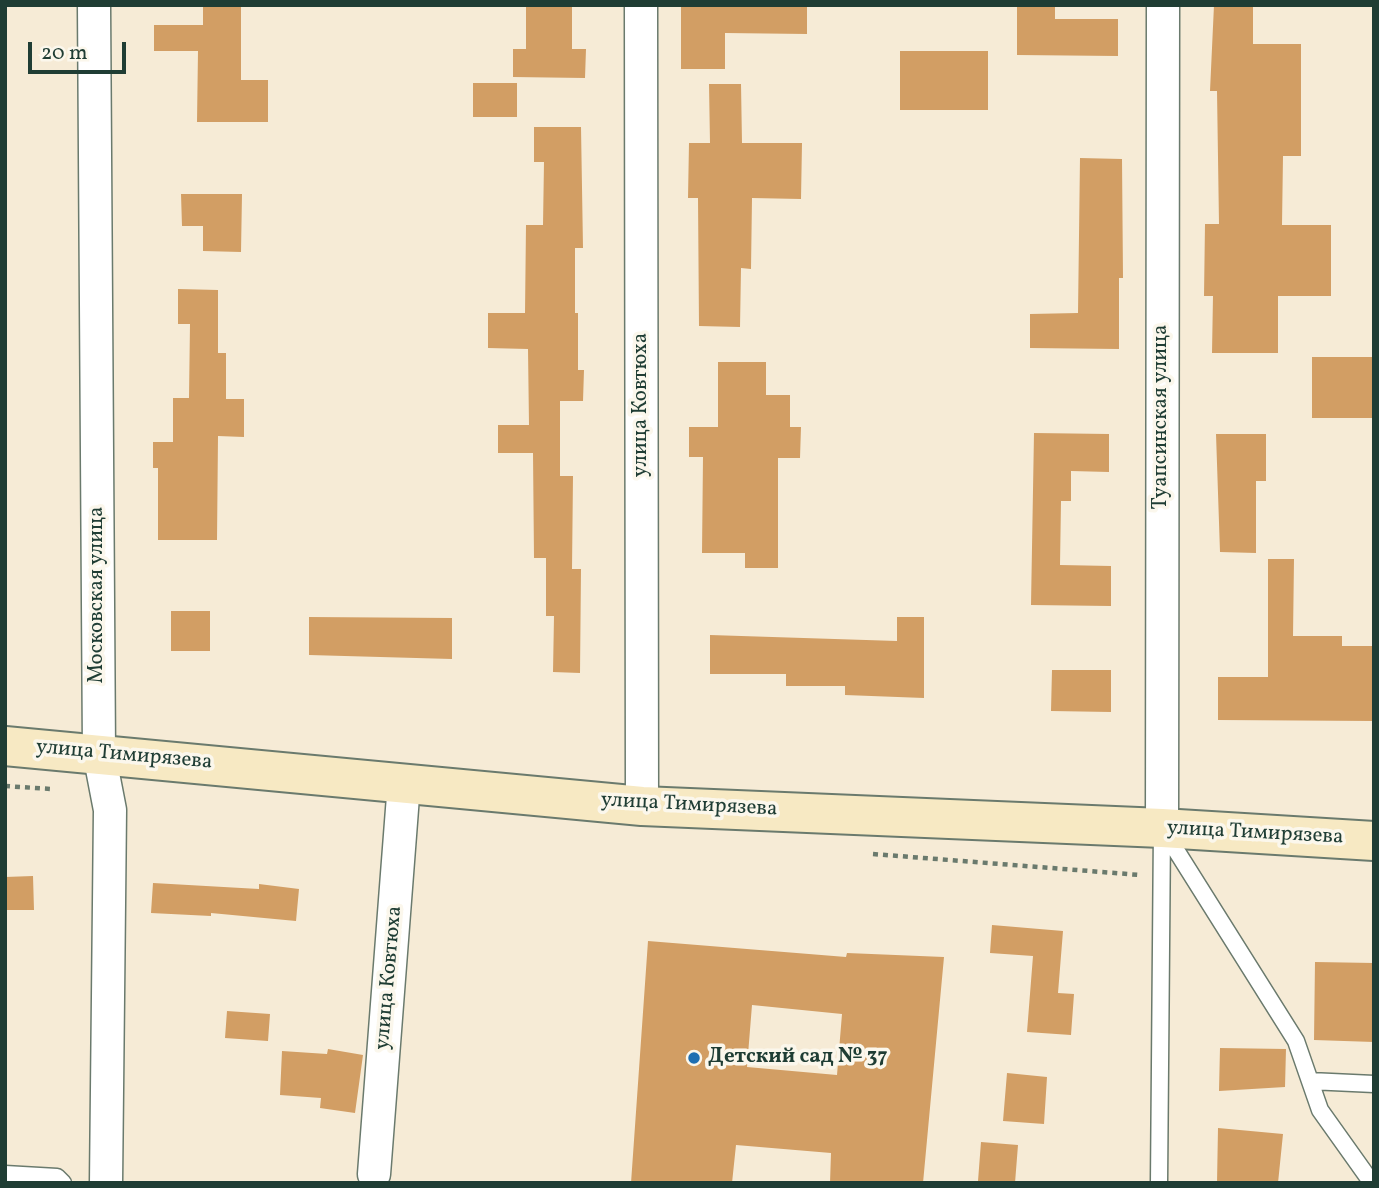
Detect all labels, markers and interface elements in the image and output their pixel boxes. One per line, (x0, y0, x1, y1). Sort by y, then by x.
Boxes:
scale bar (32, 28, 130, 72)
text: 20 m (41, 39, 87, 68)
street label: Туапсинская улица (1149, 325, 1175, 509)
street label: улица Ковтюха (629, 333, 655, 477)
street label: Московская улица (85, 506, 111, 684)
street label: улица Тимирязева (35, 736, 213, 776)
street label: улица Тимирязева (600, 789, 778, 823)
street label: улица Тимирязева (1166, 817, 1344, 851)
street label: улица Ковтюха (371, 905, 409, 1051)
place label: Детский сад № 37 (708, 1045, 887, 1071)
marker: Детский сад № 37 (686, 1050, 702, 1066)

